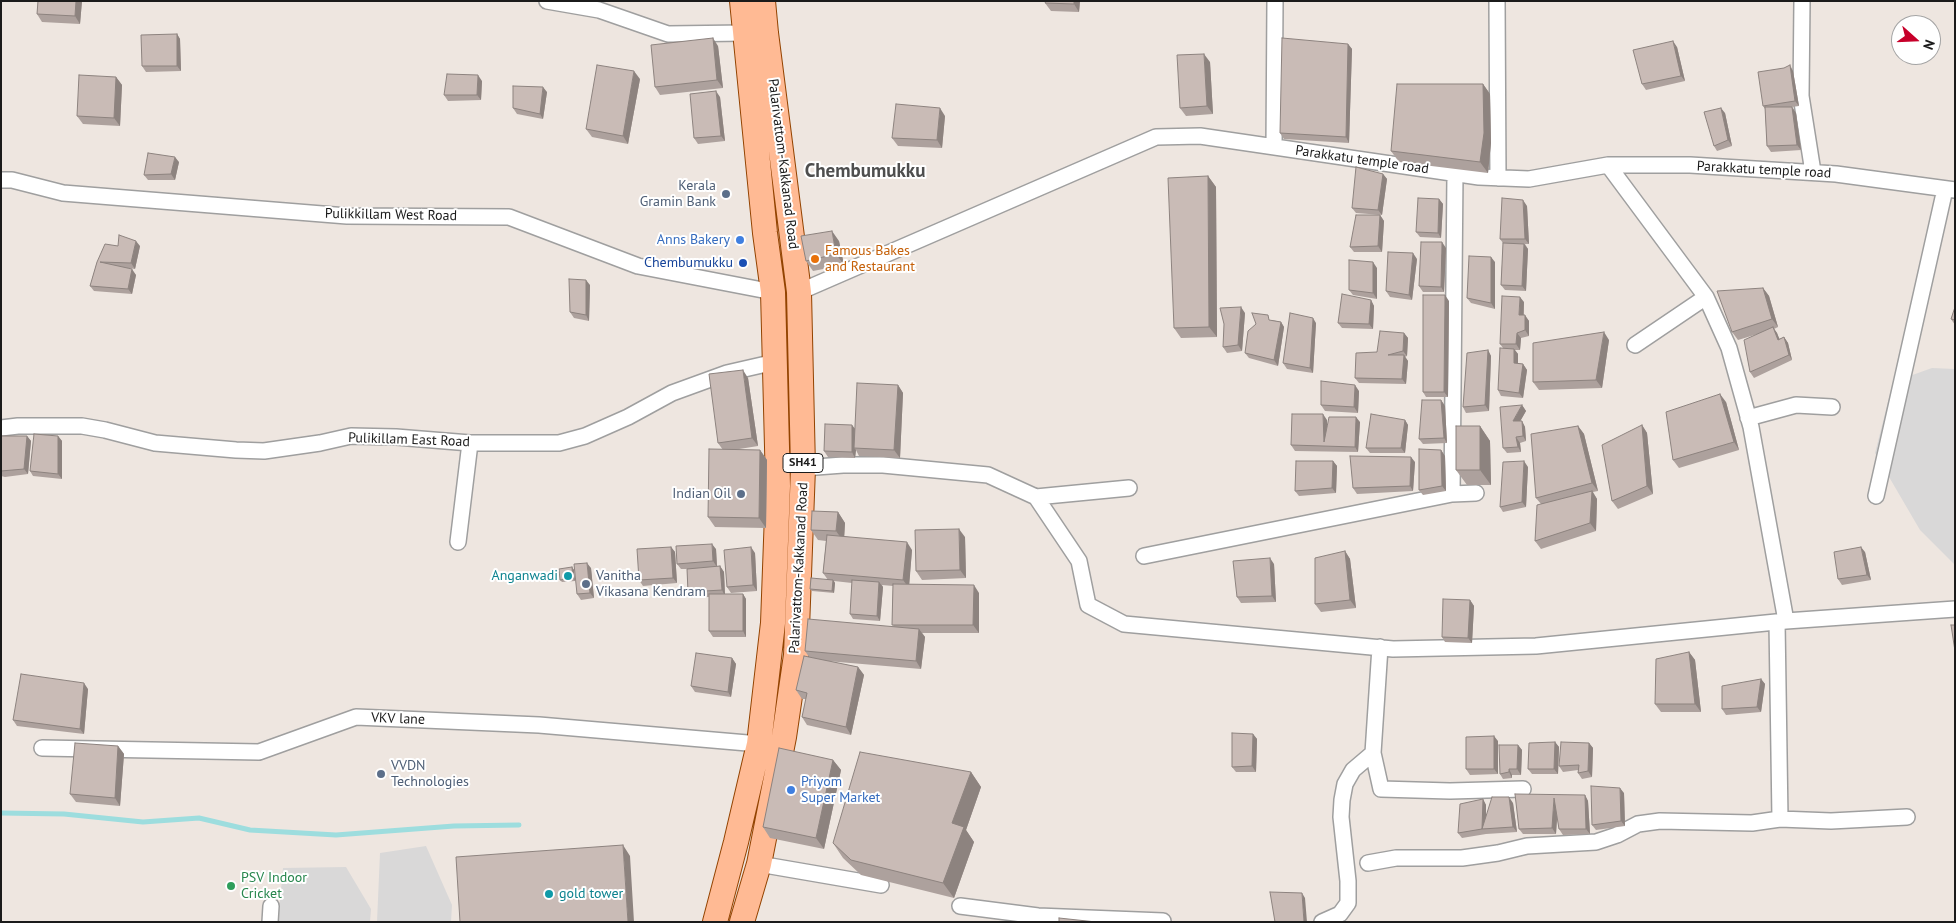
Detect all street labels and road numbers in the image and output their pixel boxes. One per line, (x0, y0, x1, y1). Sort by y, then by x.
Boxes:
street label: Palarivattom-Kakkanad Road (764, 78, 802, 250)
street label: Parakkatu temple road (1294, 142, 1430, 178)
street label: Parakkatu temple road (1696, 158, 1832, 182)
street label: Pulikkillam West Road (325, 205, 457, 225)
street label: Pulikillam East Road (348, 429, 470, 451)
road number: SH41 (783, 453, 823, 472)
street label: Palarivattom-Kakkanad Road (786, 482, 812, 654)
street label: VKV lane (371, 710, 425, 728)

